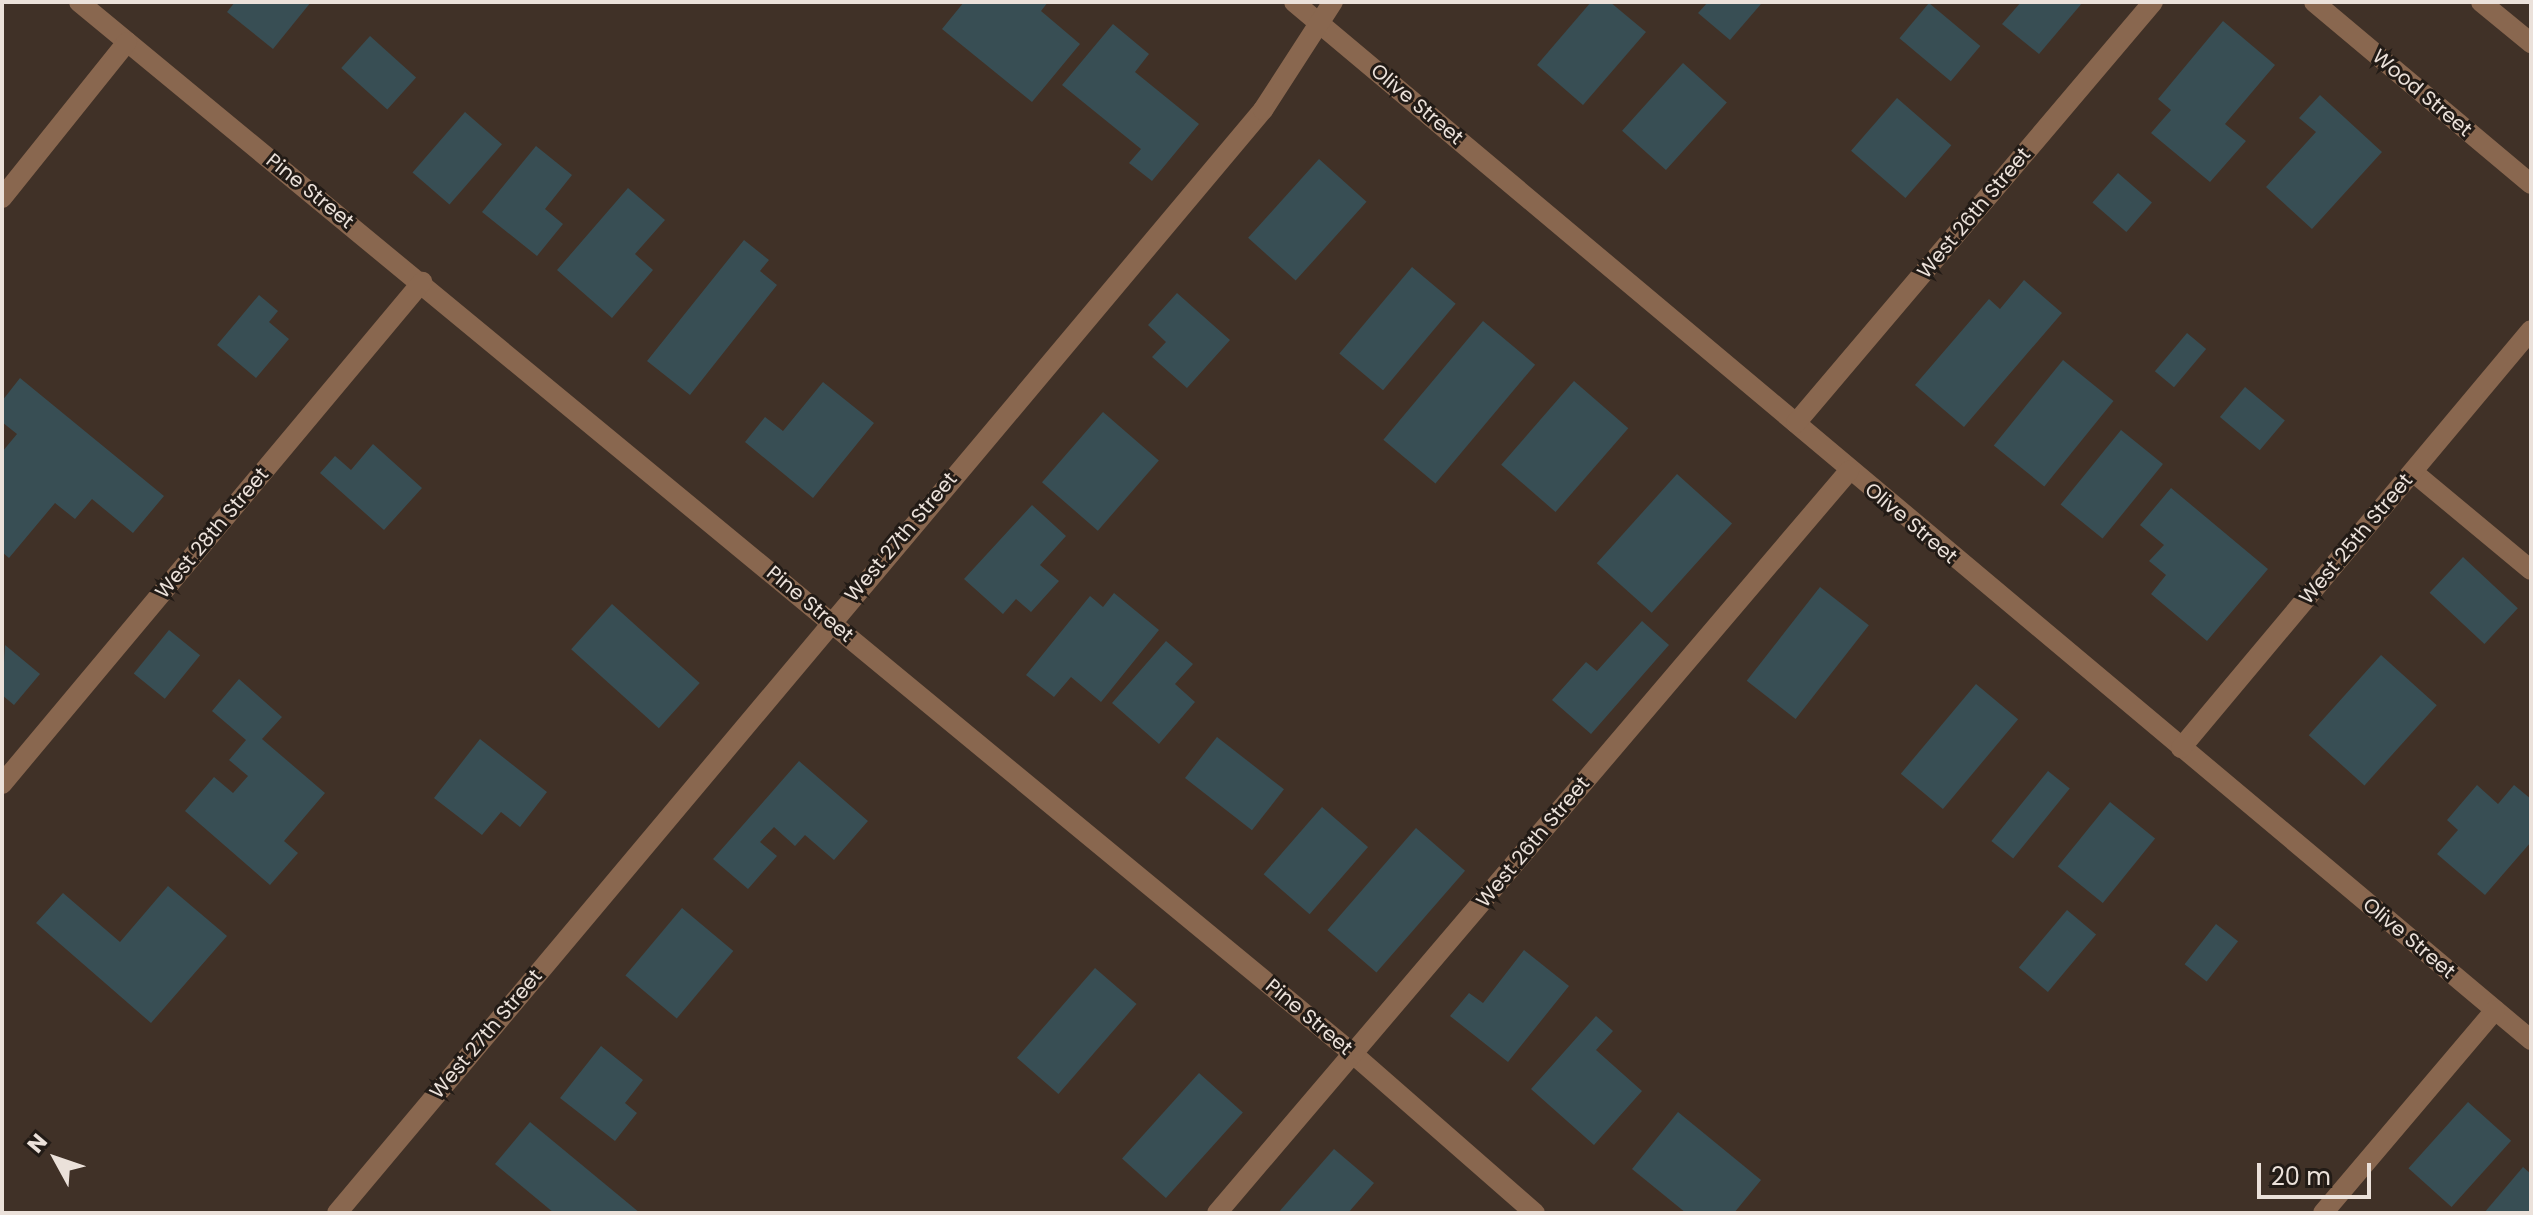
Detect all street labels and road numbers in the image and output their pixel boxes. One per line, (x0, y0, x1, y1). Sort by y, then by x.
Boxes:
street label: Wood Street (2367, 44, 2477, 142)
street label: Olive Street (1366, 58, 1468, 150)
street label: West 26th Street (1912, 143, 2036, 283)
street label: Pine Street (261, 148, 359, 234)
street label: West 28th Street (150, 463, 274, 603)
street label: West 27th Street (840, 467, 962, 607)
street label: West 25th Street (2294, 469, 2418, 609)
street label: Olive Street (1860, 477, 1962, 569)
street label: Pine Street (762, 561, 858, 647)
street label: West 26th Street (1471, 772, 1595, 912)
street label: Olive Street (2358, 892, 2460, 984)
street label: West 27th Street (425, 964, 547, 1104)
street label: Pine Street (1261, 974, 1357, 1060)

